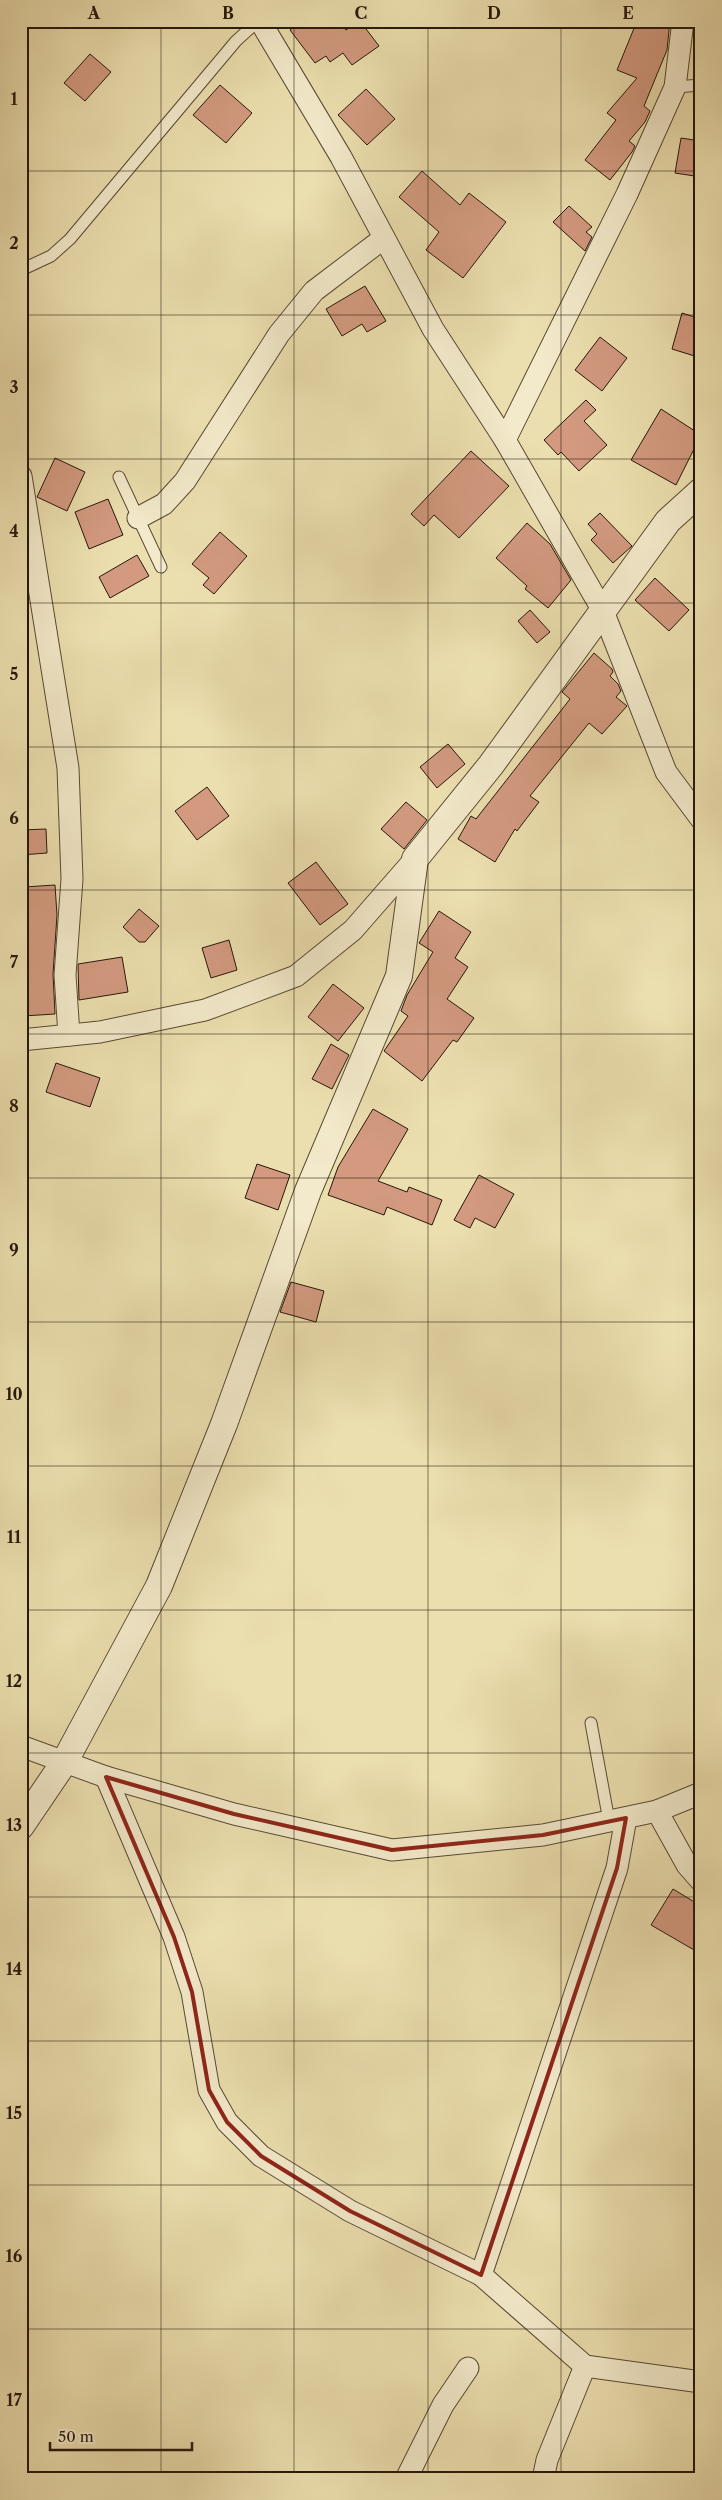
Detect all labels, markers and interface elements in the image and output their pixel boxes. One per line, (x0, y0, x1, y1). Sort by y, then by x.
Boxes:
text: A (87, 3, 101, 23)
text: B (222, 3, 234, 23)
text: C (355, 3, 367, 23)
text: D (487, 3, 501, 23)
text: E (622, 3, 634, 23)
text: 1 (10, 89, 18, 109)
text: 2 (9, 233, 19, 253)
text: 3 (9, 377, 19, 397)
text: 4 (9, 521, 19, 541)
text: 5 (10, 664, 19, 684)
text: 6 (9, 808, 19, 828)
text: 7 (10, 952, 19, 972)
text: 8 (9, 1096, 19, 1116)
text: 9 (9, 1240, 19, 1260)
text: 10 (5, 1384, 23, 1404)
text: 11 (7, 1527, 22, 1547)
text: 12 (6, 1671, 22, 1691)
text: 13 (6, 1815, 22, 1835)
text: 14 (6, 1959, 22, 1979)
text: 15 (6, 2103, 22, 2123)
text: 16 (6, 2246, 23, 2266)
text: 17 (6, 2390, 22, 2410)
scale bar (50, 2420, 192, 2452)
text: 50 m (58, 2427, 94, 2446)

